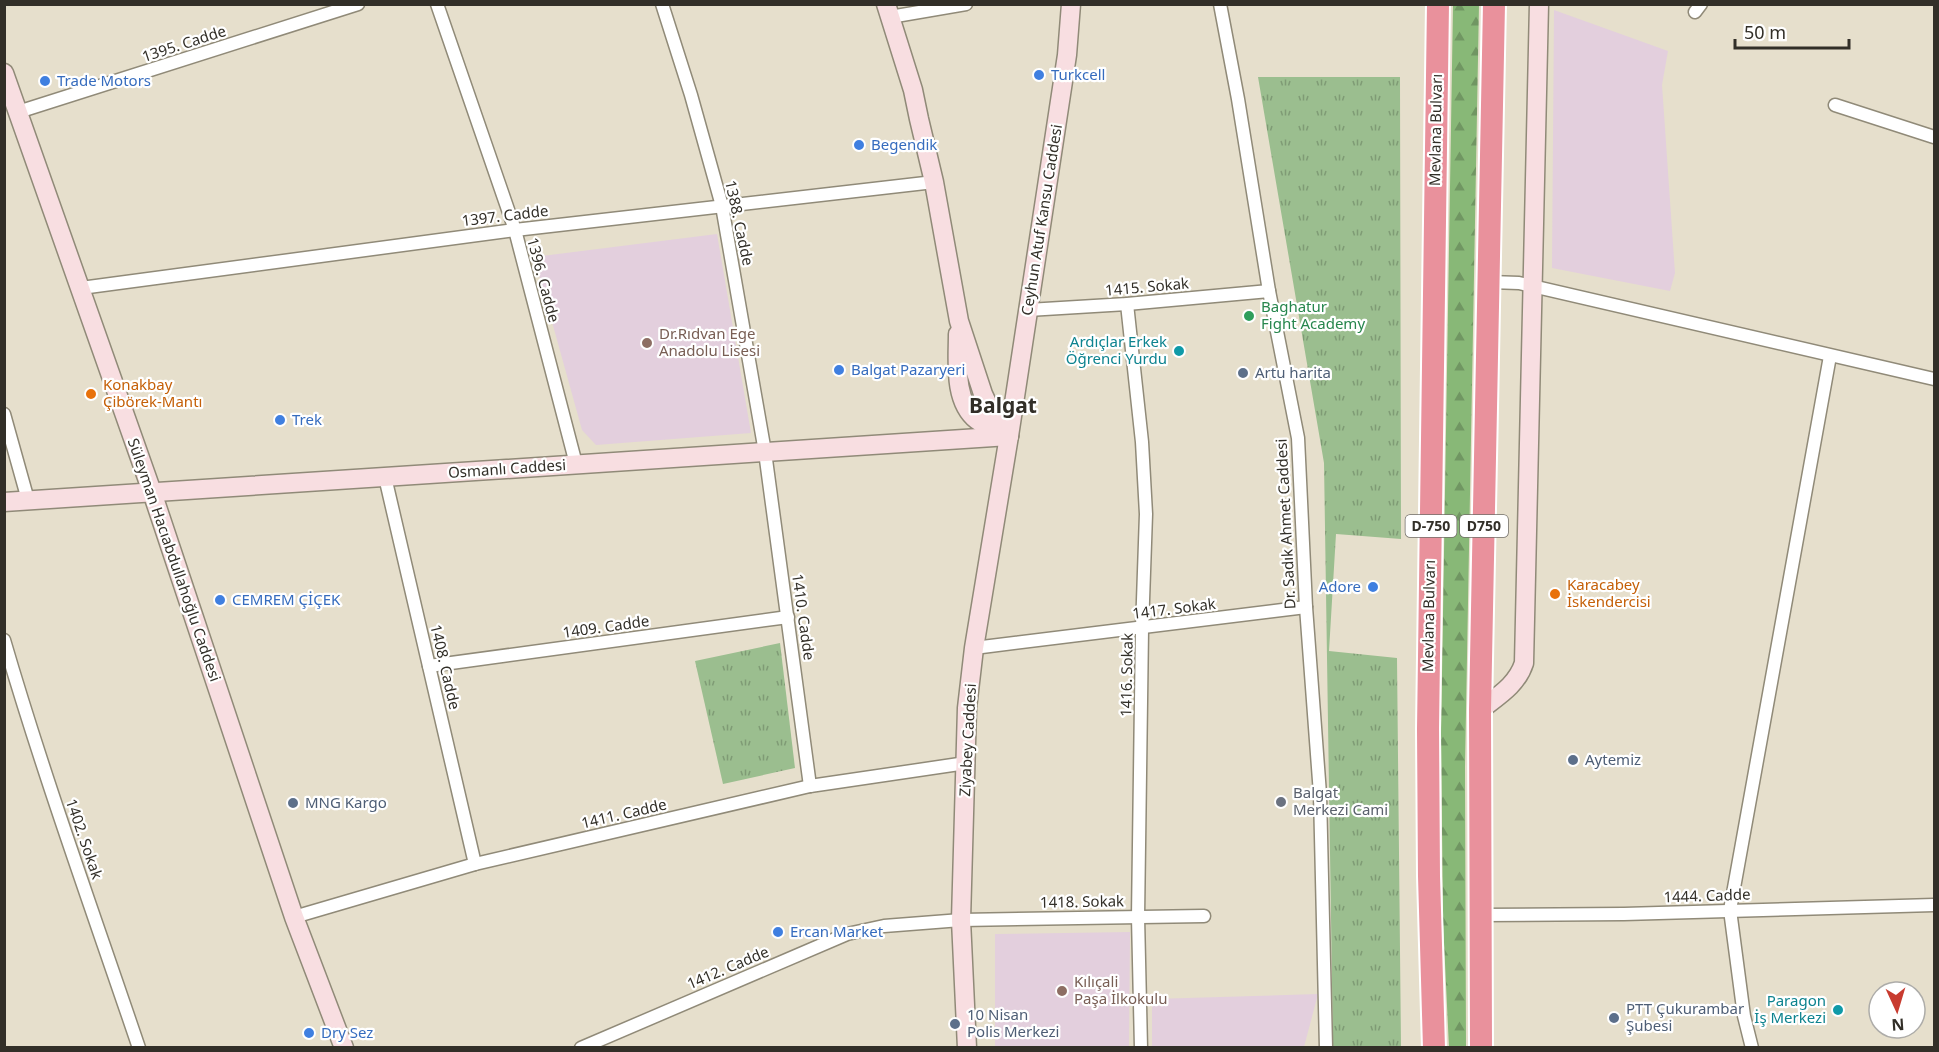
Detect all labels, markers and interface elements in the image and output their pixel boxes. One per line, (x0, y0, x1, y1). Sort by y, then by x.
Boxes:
scale bar (1735, 12, 1849, 50)
street label: 1395. Cadde (139, 20, 228, 66)
text: 50 m (1744, 20, 1786, 44)
place label: Turkcell (1051, 64, 1105, 84)
marker: Turkcell (1032, 68, 1046, 82)
place label: Trade Motors (57, 70, 151, 90)
marker: Trade Motors (38, 74, 52, 88)
street label: Mevlana Bulvarı (1424, 74, 1446, 186)
street label: Ceyhun Atuf Kansu Caddesi (1016, 123, 1066, 317)
place label: Begendik (871, 134, 937, 154)
marker: Begendik (852, 138, 866, 152)
street label: 1388. Cadde (721, 178, 759, 267)
street label: 1397. Cadde (460, 200, 549, 230)
street label: 1396. Cadde (523, 235, 565, 324)
street label: 1415. Sokak (1104, 272, 1190, 300)
place label: Baghatur Fight Academy (1261, 296, 1365, 333)
marker: Baghatur Fight Academy (1242, 309, 1256, 323)
place label: Dr.Rıdvan Ege Anadolu Lisesi (659, 323, 760, 360)
place label: Ardıçlar Erkek Öğrenci Yurdu (1066, 331, 1167, 368)
marker: Dr.Rıdvan Ege Anadolu Lisesi (640, 336, 654, 350)
marker: Ardıçlar Erkek Öğrenci Yurdu (1172, 344, 1186, 358)
place label: Balgat Pazaryeri (851, 359, 965, 379)
place label: Artu harita (1255, 362, 1331, 382)
marker: Balgat Pazaryeri (832, 363, 846, 377)
marker: Artu harita (1236, 366, 1250, 380)
place label: Konakbay Çibörek-Mantı (103, 374, 202, 411)
marker: Konakbay Çibörek-Mantı (84, 387, 98, 401)
district label: Balgat (969, 391, 1037, 419)
place label: Trek (292, 409, 322, 429)
marker: Trek (273, 413, 287, 427)
street label: Süleyman Hacıabdullahoğlu Caddesi (124, 435, 226, 684)
street label: Dr. Sadık Ahmet Caddesi (1271, 438, 1299, 610)
street label: Osmanlı Caddesi (447, 454, 567, 482)
road number: D-750 (1406, 515, 1456, 537)
road number: D750 (1460, 515, 1508, 537)
street label: Mevlana Bulvarı (1417, 560, 1439, 672)
street label: 1410. Cadde (788, 572, 820, 661)
place label: Karacabey İskendercisi (1567, 574, 1651, 611)
place label: Adore (1319, 576, 1361, 596)
marker: Adore (1366, 580, 1380, 594)
marker: Karacabey İskendercisi (1548, 587, 1562, 601)
place label: CEMREM ÇİÇEK (232, 589, 341, 609)
marker: CEMREM ÇİÇEK (213, 593, 227, 607)
street label: 1417. Sokak (1131, 593, 1217, 623)
street label: 1409. Cadde (561, 610, 650, 642)
street label: 1408. Cadde (426, 622, 466, 711)
street label: 1416. Sokak (1115, 633, 1137, 717)
street label: Ziyabey Caddesi (954, 683, 980, 797)
place label: Aytemiz (1585, 749, 1641, 769)
marker: Aytemiz (1566, 753, 1580, 767)
place label: Balgat Merkezi Cami (1293, 782, 1388, 819)
place label: MNG Kargo (305, 792, 387, 812)
street label: 1411. Cadde (579, 793, 668, 833)
marker: Balgat Merkezi Cami (1274, 795, 1288, 809)
street label: 1402. Sokak (62, 796, 108, 882)
marker: MNG Kargo (286, 796, 300, 810)
street label: 1444. Cadde (1663, 883, 1751, 907)
street label: 1418. Sokak (1040, 890, 1124, 912)
place label: Ercan Market (790, 921, 884, 941)
marker: Ercan Market (771, 925, 785, 939)
street label: 1412. Cadde (684, 941, 772, 993)
place label: Kılıçali Paşa İlkokulu (1074, 971, 1167, 1008)
north arrow (1867, 980, 1927, 1040)
marker: Kılıçali Paşa İlkokulu (1055, 984, 1069, 998)
place label: Paragon İş Merkezi (1754, 990, 1826, 1027)
place label: PTT Çukurambar Şubesi (1626, 998, 1744, 1035)
marker: Paragon İş Merkezi (1831, 1003, 1845, 1017)
place label: 10 Nisan Polis Merkezi (967, 1004, 1059, 1041)
marker: PTT Çukurambar Şubesi (1607, 1011, 1621, 1025)
text: N (1891, 1014, 1905, 1036)
marker: 10 Nisan Polis Merkezi (948, 1017, 962, 1031)
place label: Dry Sez (321, 1022, 373, 1042)
marker: Dry Sez (302, 1026, 316, 1040)

